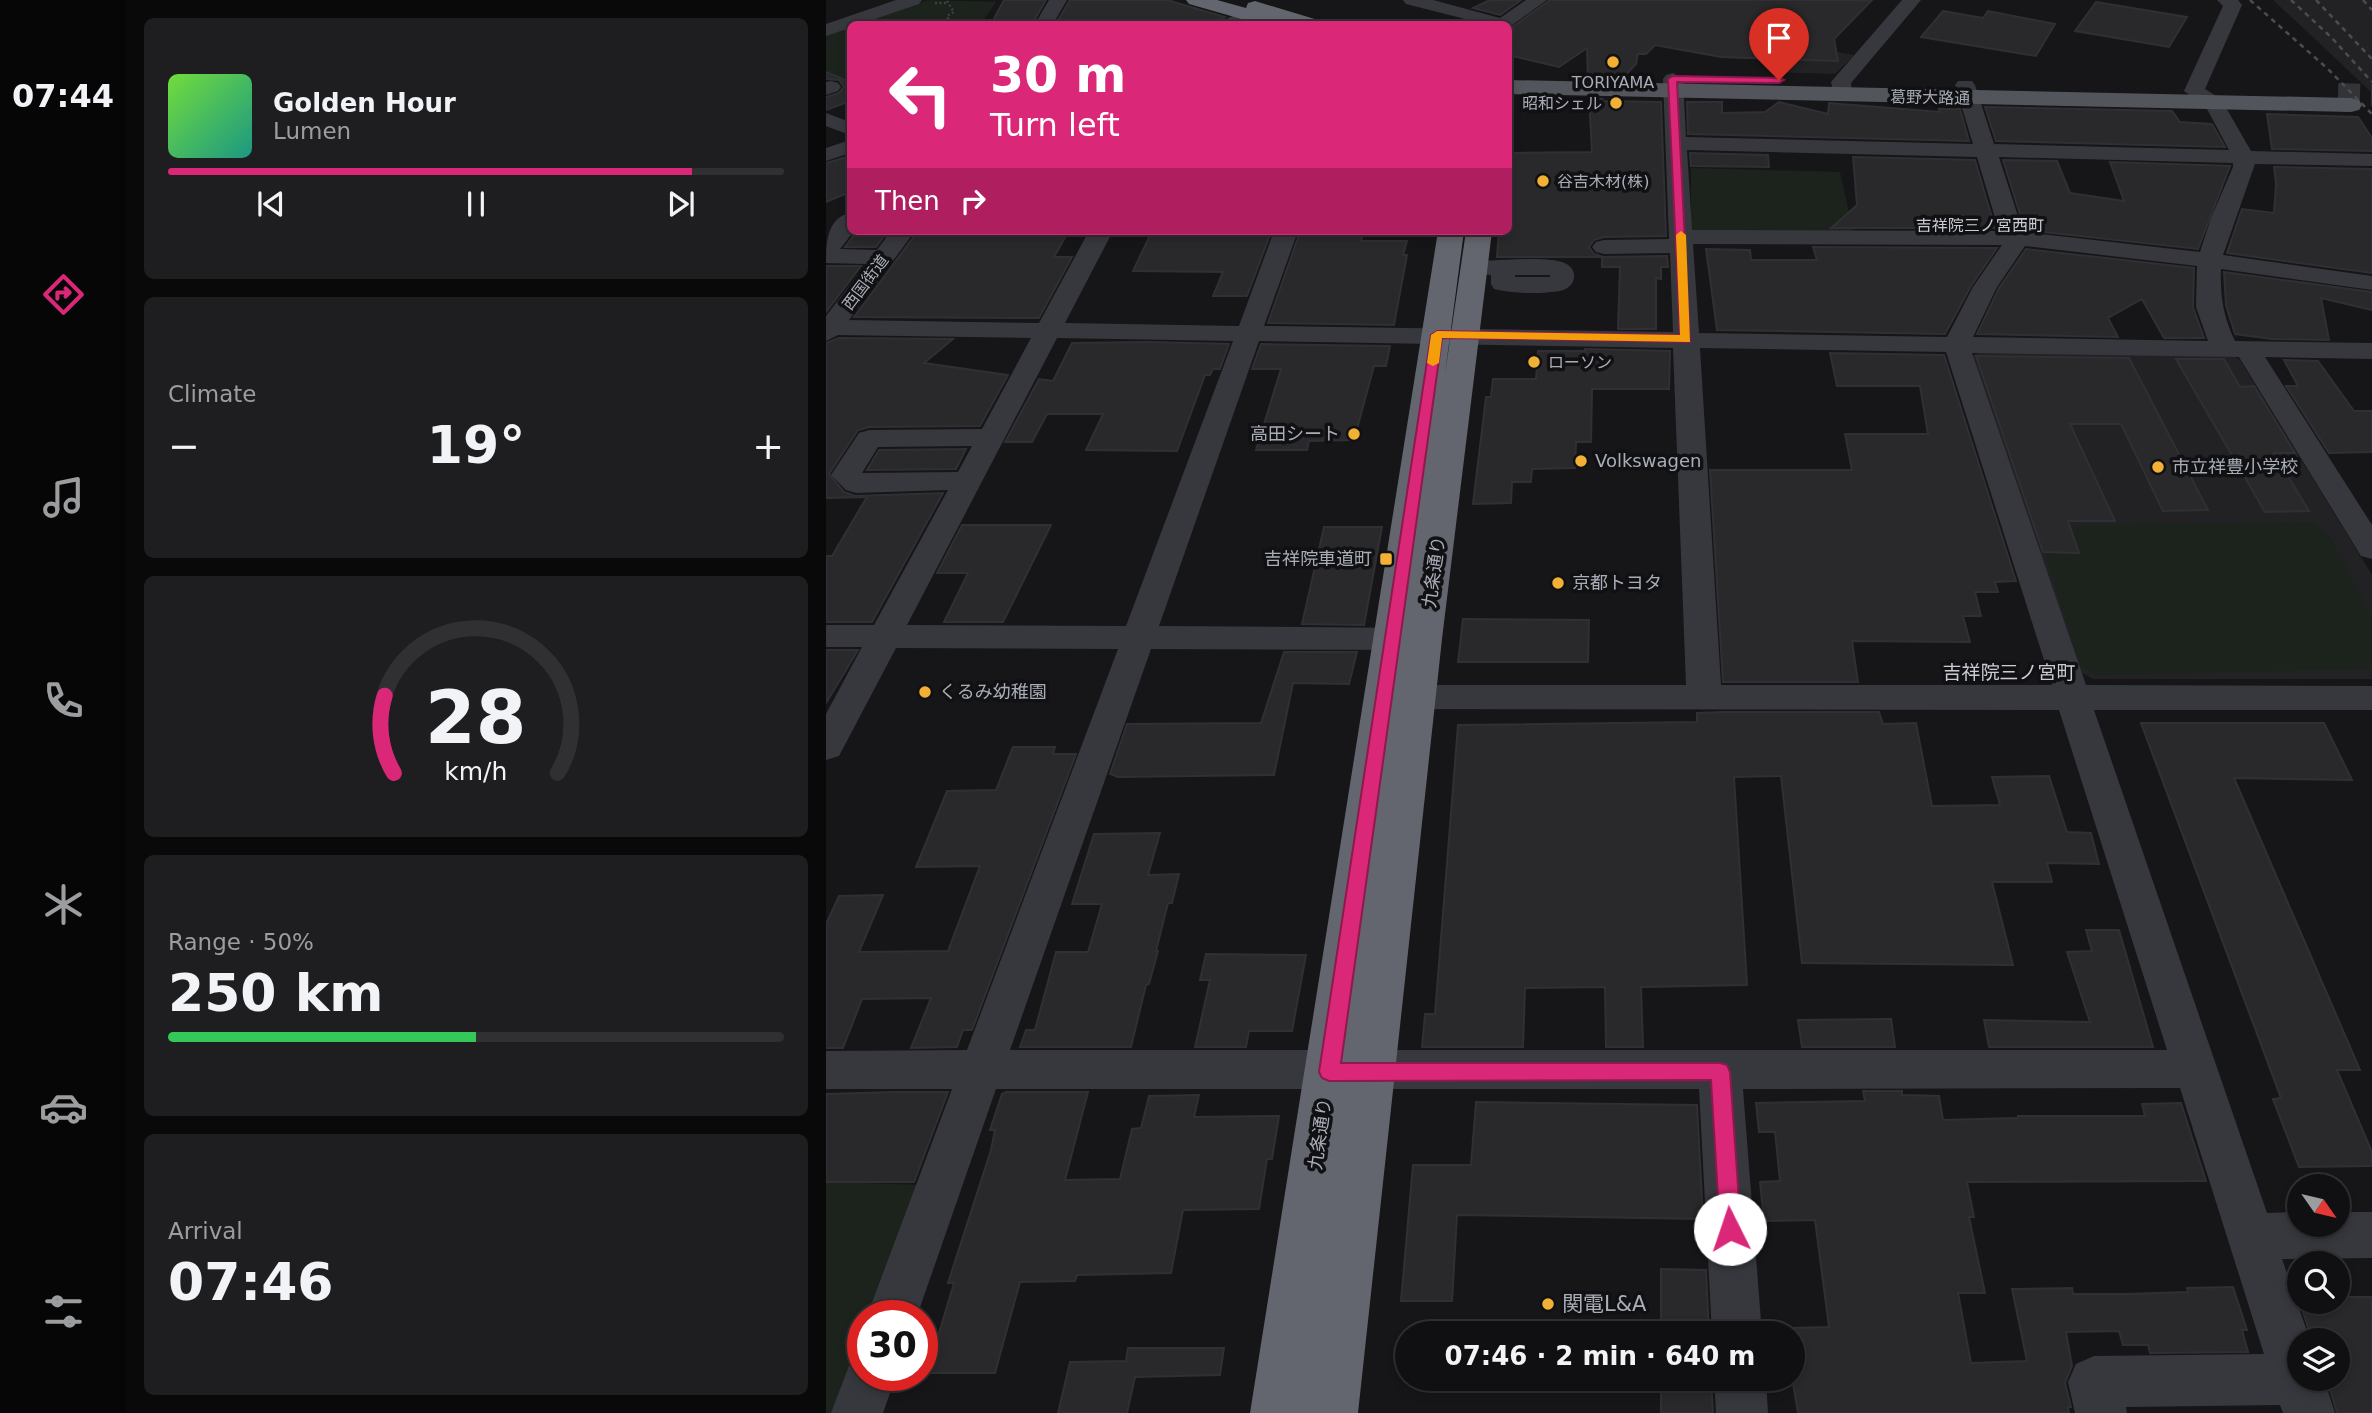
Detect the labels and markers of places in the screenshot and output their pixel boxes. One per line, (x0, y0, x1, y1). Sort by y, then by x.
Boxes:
pin (1749, 8, 1809, 80)
marker: TORIYAMA (1605, 54, 1621, 70)
place label: TORIYAMA (1571, 73, 1654, 92)
place label: 昭和シェル (1522, 94, 1602, 113)
marker: 昭和シェル (1608, 95, 1624, 111)
place label: 谷吉木材(株) (1557, 172, 1650, 191)
marker: 谷吉木材(株) (1535, 173, 1551, 189)
place label: ローソン (1548, 353, 1612, 372)
marker: ローソン (1526, 354, 1542, 370)
place label: 高田シート (1250, 423, 1340, 444)
marker: 高田シート (1346, 426, 1362, 442)
place label: Volkswagen (1595, 450, 1701, 471)
marker: Volkswagen (1573, 453, 1589, 469)
place label: 市立祥豊小学校 (2172, 456, 2298, 477)
marker: 市立祥豊小学校 (2150, 459, 2166, 475)
place label: 吉祥院車道町 (1264, 548, 1372, 569)
marker: 吉祥院車道町 (1378, 551, 1394, 567)
place label: 京都トヨタ (1572, 572, 1662, 593)
marker: 京都トヨタ (1550, 575, 1566, 591)
place label: くるみ幼稚園 (939, 681, 1047, 702)
marker: くるみ幼稚園 (917, 684, 933, 700)
place label: 関電L&A (1562, 1292, 1647, 1316)
marker: 関電L&A (1540, 1296, 1556, 1312)

